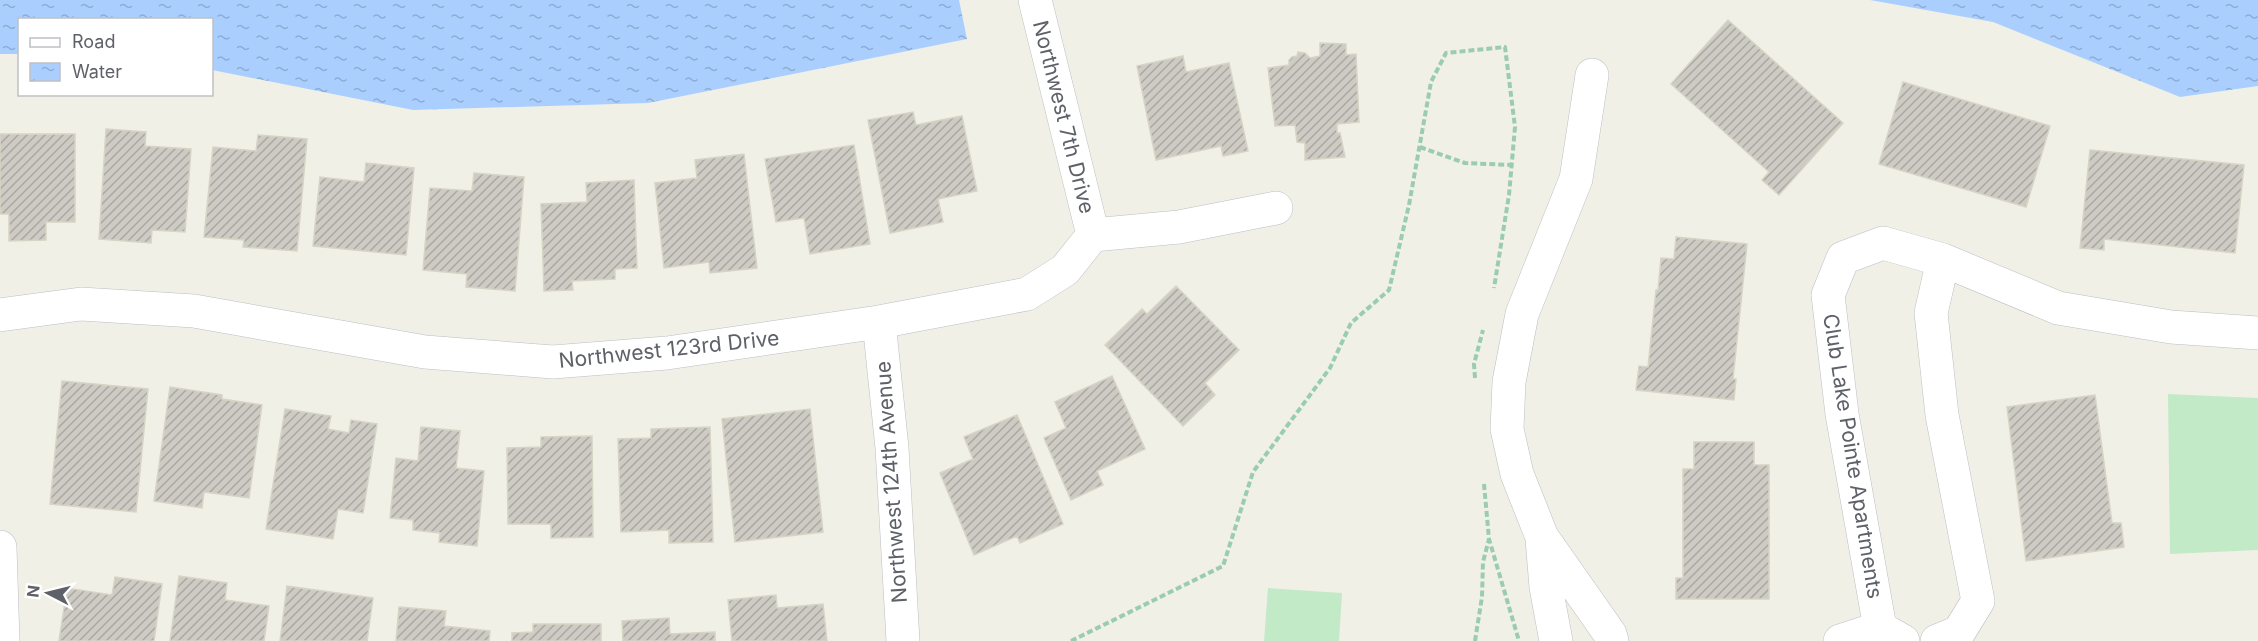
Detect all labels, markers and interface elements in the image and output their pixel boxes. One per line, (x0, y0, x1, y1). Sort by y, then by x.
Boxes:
legend (18, 18, 213, 96)
street label: Northwest 7th Drive (1028, 18, 1100, 216)
text: Road (72, 31, 115, 52)
text: Water (72, 61, 122, 82)
street label: Club Lake Pointe Apartments (1818, 312, 1888, 600)
street label: Northwest 123rd Drive (557, 325, 781, 373)
street label: Northwest 124th Avenue (870, 360, 912, 604)
north arrow (18, 563, 78, 623)
text: N (22, 584, 44, 598)

